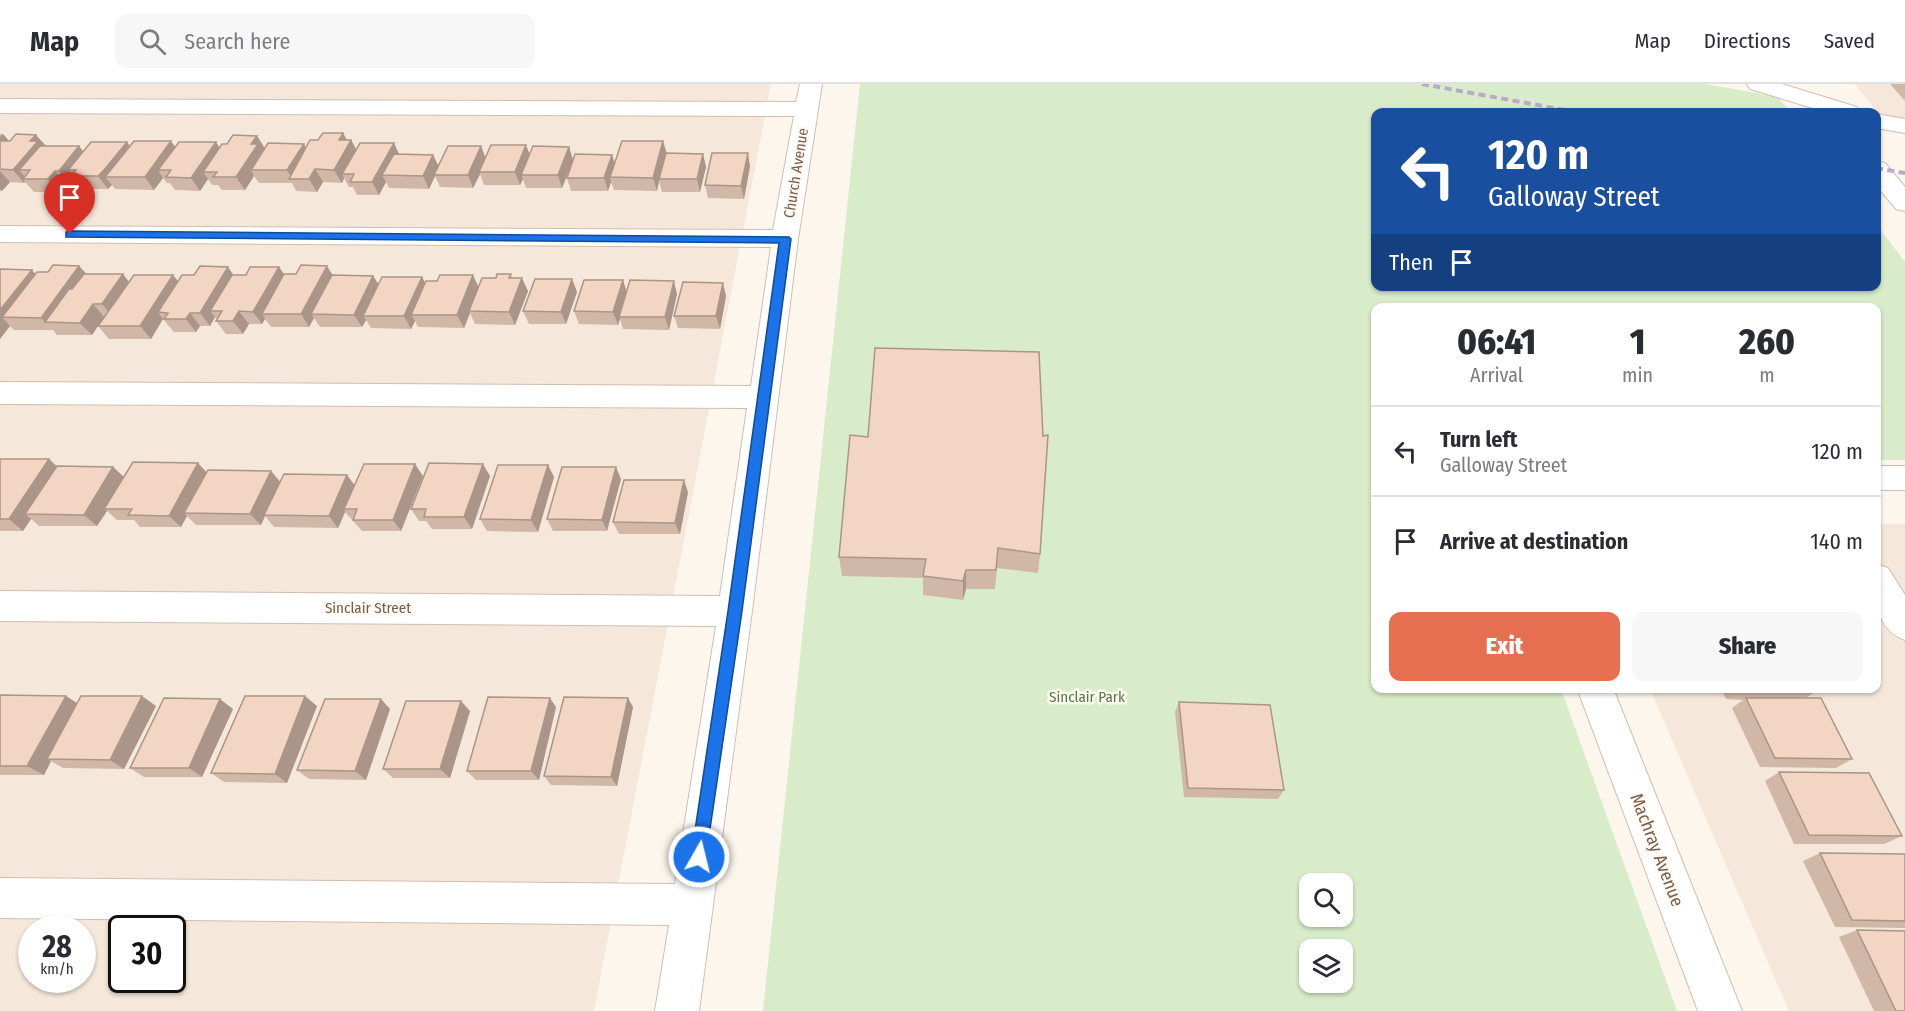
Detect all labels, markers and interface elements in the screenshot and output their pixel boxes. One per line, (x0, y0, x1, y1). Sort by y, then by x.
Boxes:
search box (115, 14, 535, 68)
text: Map (30, 25, 79, 58)
icon: search (136, 25, 169, 58)
text: Search here (184, 28, 290, 55)
text: Map (1634, 28, 1671, 54)
text: Directions (1704, 28, 1791, 54)
text: Saved (1824, 28, 1875, 54)
street label: Church Avenue (780, 127, 812, 219)
text: 120 m (1488, 130, 1589, 180)
icon: left (1389, 132, 1467, 210)
pin (44, 172, 95, 234)
icon: arrive (53, 181, 86, 214)
text: Galloway Street (1488, 181, 1660, 213)
icon: arrive (1445, 246, 1478, 279)
text: Then (1389, 249, 1433, 276)
text: 06:41 (1457, 320, 1536, 364)
text: 1 (1630, 320, 1645, 364)
text: 260 (1739, 320, 1795, 364)
text: Arrival (1470, 363, 1523, 387)
text: min (1622, 363, 1653, 387)
text: m (1759, 363, 1775, 387)
text: Turn left (1440, 426, 1518, 453)
icon: left (1389, 435, 1422, 468)
text: 120 m (1811, 438, 1863, 465)
text: Galloway Street (1440, 453, 1567, 477)
icon: arrive (1389, 525, 1422, 558)
text: Arrive at destination (1440, 528, 1628, 555)
text: 140 m (1810, 528, 1863, 555)
street label: Sinclair Street (325, 599, 411, 617)
button: Exit (1389, 612, 1620, 681)
button: Share (1632, 612, 1863, 681)
park label: Sinclair Park (1049, 688, 1125, 706)
street label: Machray Avenue (1625, 790, 1689, 910)
position arrow (667, 825, 731, 889)
map controls (1299, 873, 1353, 993)
button: search (1299, 873, 1353, 927)
speed limit sign: 30 (108, 915, 186, 993)
text: 28 (42, 929, 72, 965)
button: layers (1299, 939, 1353, 993)
text: km/h (40, 960, 74, 978)

